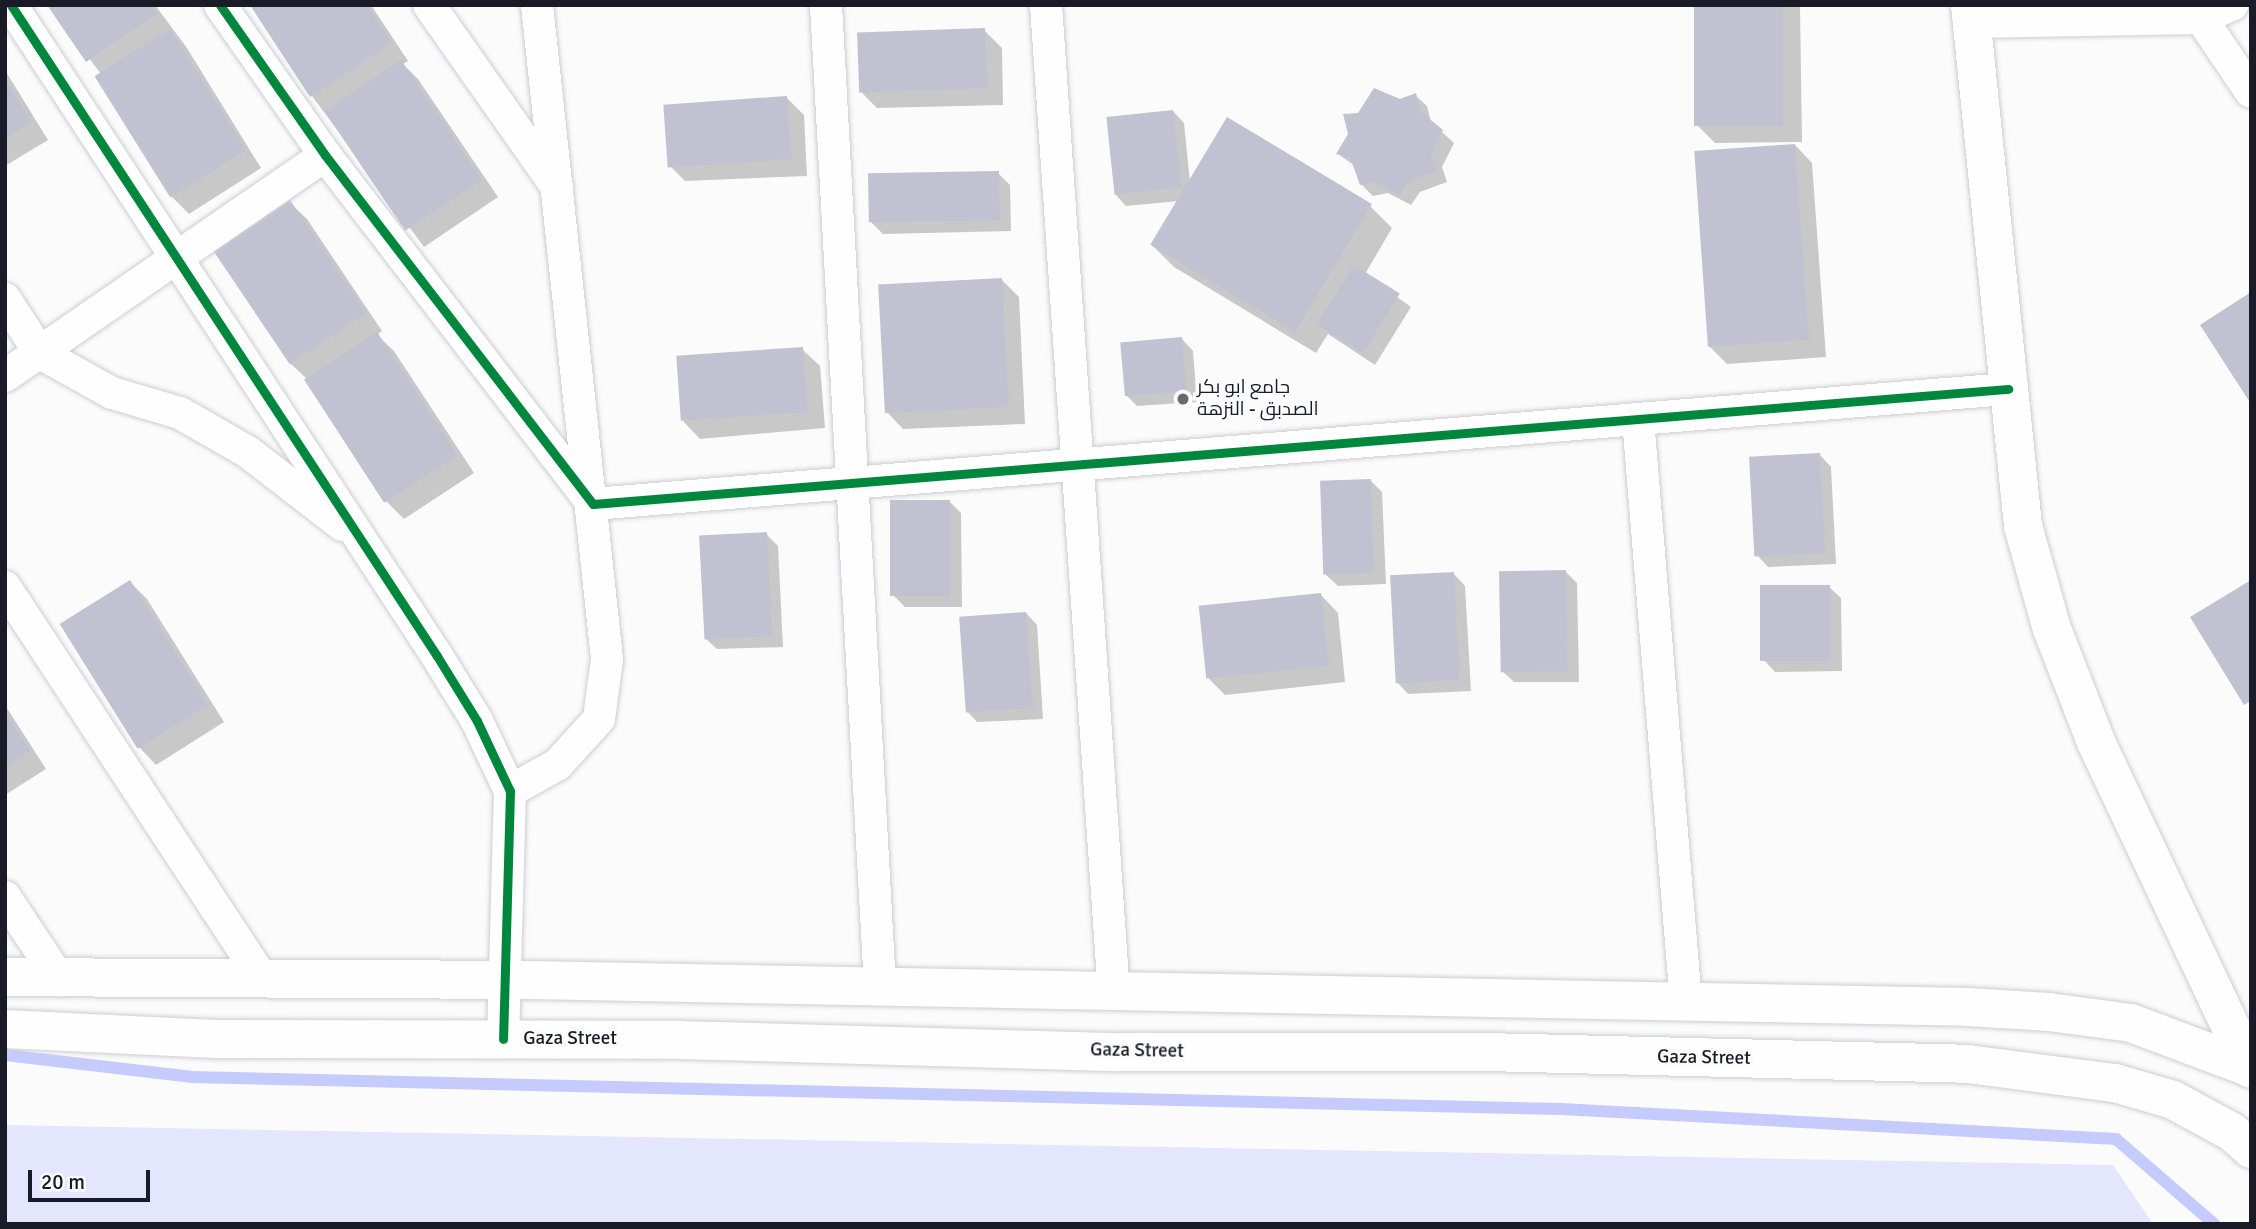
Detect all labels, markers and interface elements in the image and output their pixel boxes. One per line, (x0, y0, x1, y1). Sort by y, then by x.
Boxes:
place label: جامع ابو بكر الصدبق - النزهة (1197, 377, 1319, 421)
marker: جامع ابو بكر الصدبق - النزهة (1175, 391, 1191, 407)
street label: Gaza Street (523, 1028, 617, 1050)
street label: Gaza Street (1090, 1039, 1184, 1063)
street label: Gaza Street (1657, 1046, 1751, 1070)
scale bar (32, 1156, 154, 1200)
text: 20 m (41, 1169, 85, 1195)

